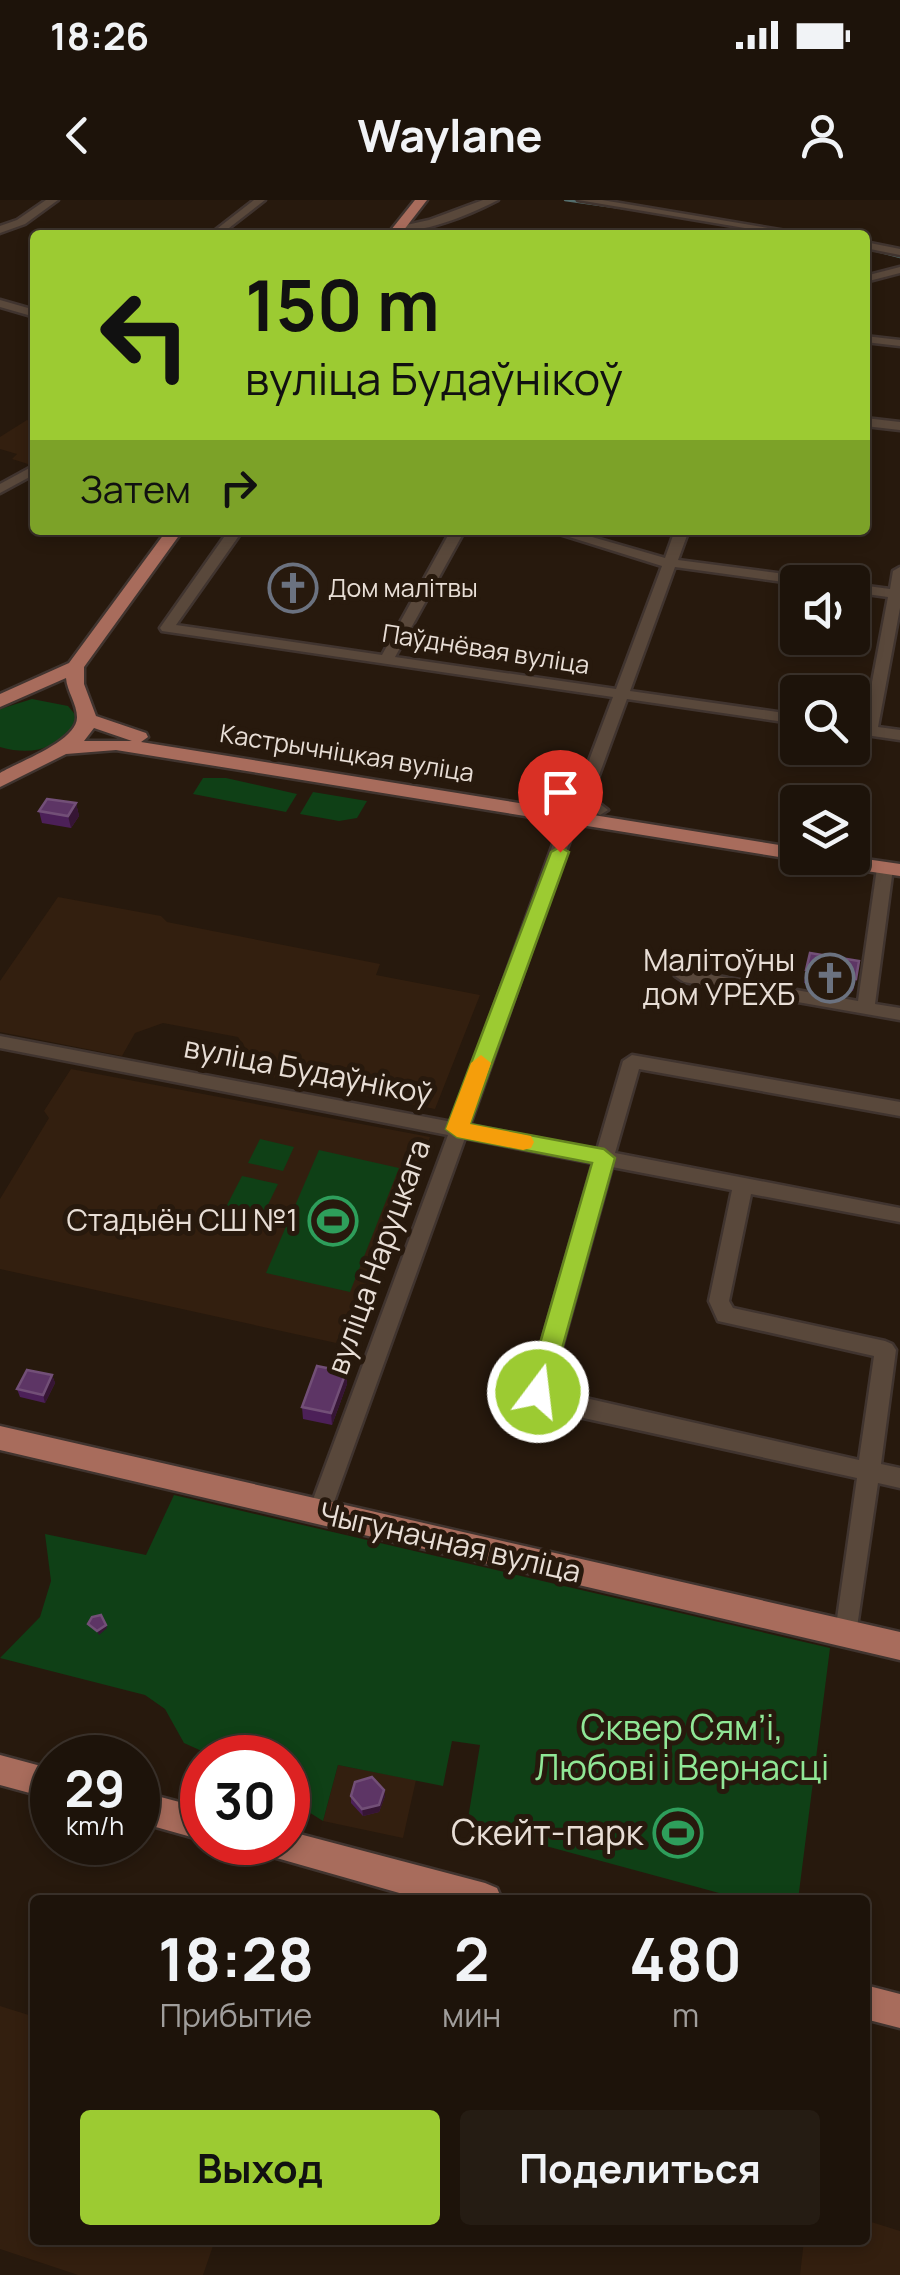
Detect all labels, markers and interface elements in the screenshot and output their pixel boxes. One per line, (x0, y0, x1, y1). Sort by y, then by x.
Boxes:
text: 18:26 (50, 9, 149, 61)
text: Waylane (357, 104, 543, 166)
icon: back (50, 108, 105, 163)
icon: person (795, 108, 850, 163)
text: 150 m (245, 256, 440, 352)
icon: left (80, 270, 210, 400)
text: вуліца Будаўнікоў (245, 347, 623, 409)
icon: right (211, 460, 266, 515)
text: Затем (80, 462, 191, 514)
church icon: Дом малітвы (267, 562, 319, 614)
map controls (780, 565, 870, 875)
button: sound (780, 565, 870, 655)
place label: Дом малітвы (328, 570, 478, 605)
street label: Паўднёвая вуліца (380, 615, 592, 682)
button: search (780, 675, 870, 765)
street label: Кастрычніцкая вуліца (218, 715, 477, 790)
pin (518, 750, 603, 853)
icon: arrive (533, 765, 588, 820)
button: layers (780, 785, 870, 875)
place label: Малітоўны дом УРЕХБ (642, 939, 795, 1014)
church icon: Малітоўны дом УРЕХБ (804, 952, 856, 1004)
street label: вуліца Будаўнікоў (181, 1025, 436, 1114)
street label: вуліца Наруцкага (316, 1133, 439, 1380)
sports icon: Стадыён СШ №1 (307, 1195, 359, 1247)
place label: Стадыён СШ №1 (66, 1199, 298, 1240)
position arrow (486, 1340, 590, 1444)
street label: Чыгуначная вуліца (315, 1491, 585, 1592)
park label: Сквер Сямʼі, Любові і Вернасці (535, 1703, 829, 1791)
speed limit sign: 30 (180, 1735, 310, 1865)
text: 29 (65, 1754, 125, 1822)
sports icon: Скейт-парк (652, 1807, 704, 1859)
text: km/h (66, 1808, 124, 1843)
place label: Скейт-парк (451, 1808, 645, 1856)
text: 18:28 (158, 1917, 314, 1999)
text: 2 (454, 1917, 490, 1999)
text: 480 (629, 1917, 742, 1999)
text: Прибытие (160, 1993, 312, 2037)
text: мин (442, 1993, 501, 2037)
text: m (672, 1993, 699, 2037)
button: Выход (80, 2110, 440, 2225)
button: Поделиться (460, 2110, 820, 2225)

